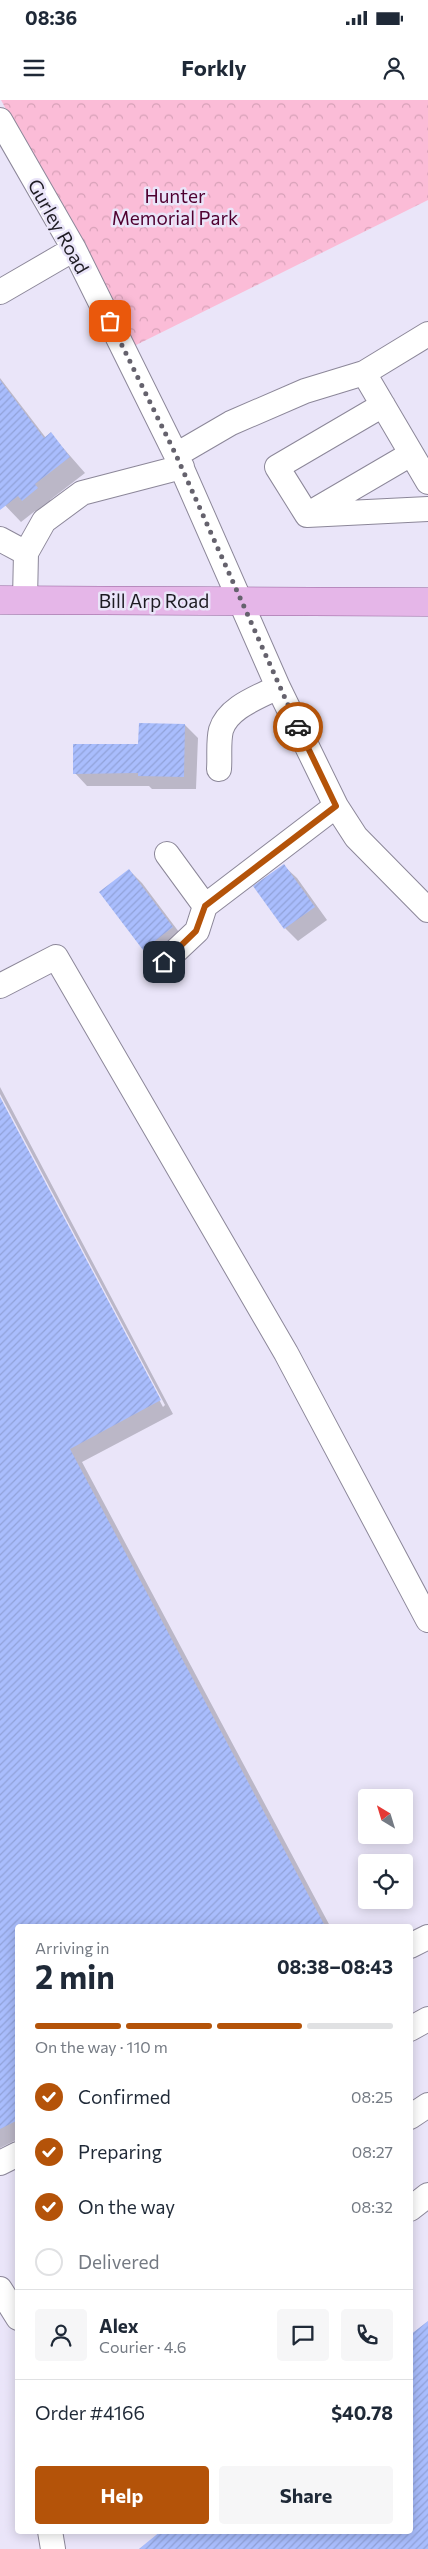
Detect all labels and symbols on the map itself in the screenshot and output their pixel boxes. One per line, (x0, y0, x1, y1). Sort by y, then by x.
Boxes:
street label: Gurley Road (24, 175, 94, 277)
park label: Hunter Memorial Park (112, 184, 238, 229)
pin (89, 300, 131, 342)
street label: Bill Arp Road (99, 589, 209, 612)
courier (273, 702, 323, 752)
pin (143, 941, 185, 983)
north arrow (358, 1789, 412, 1844)

